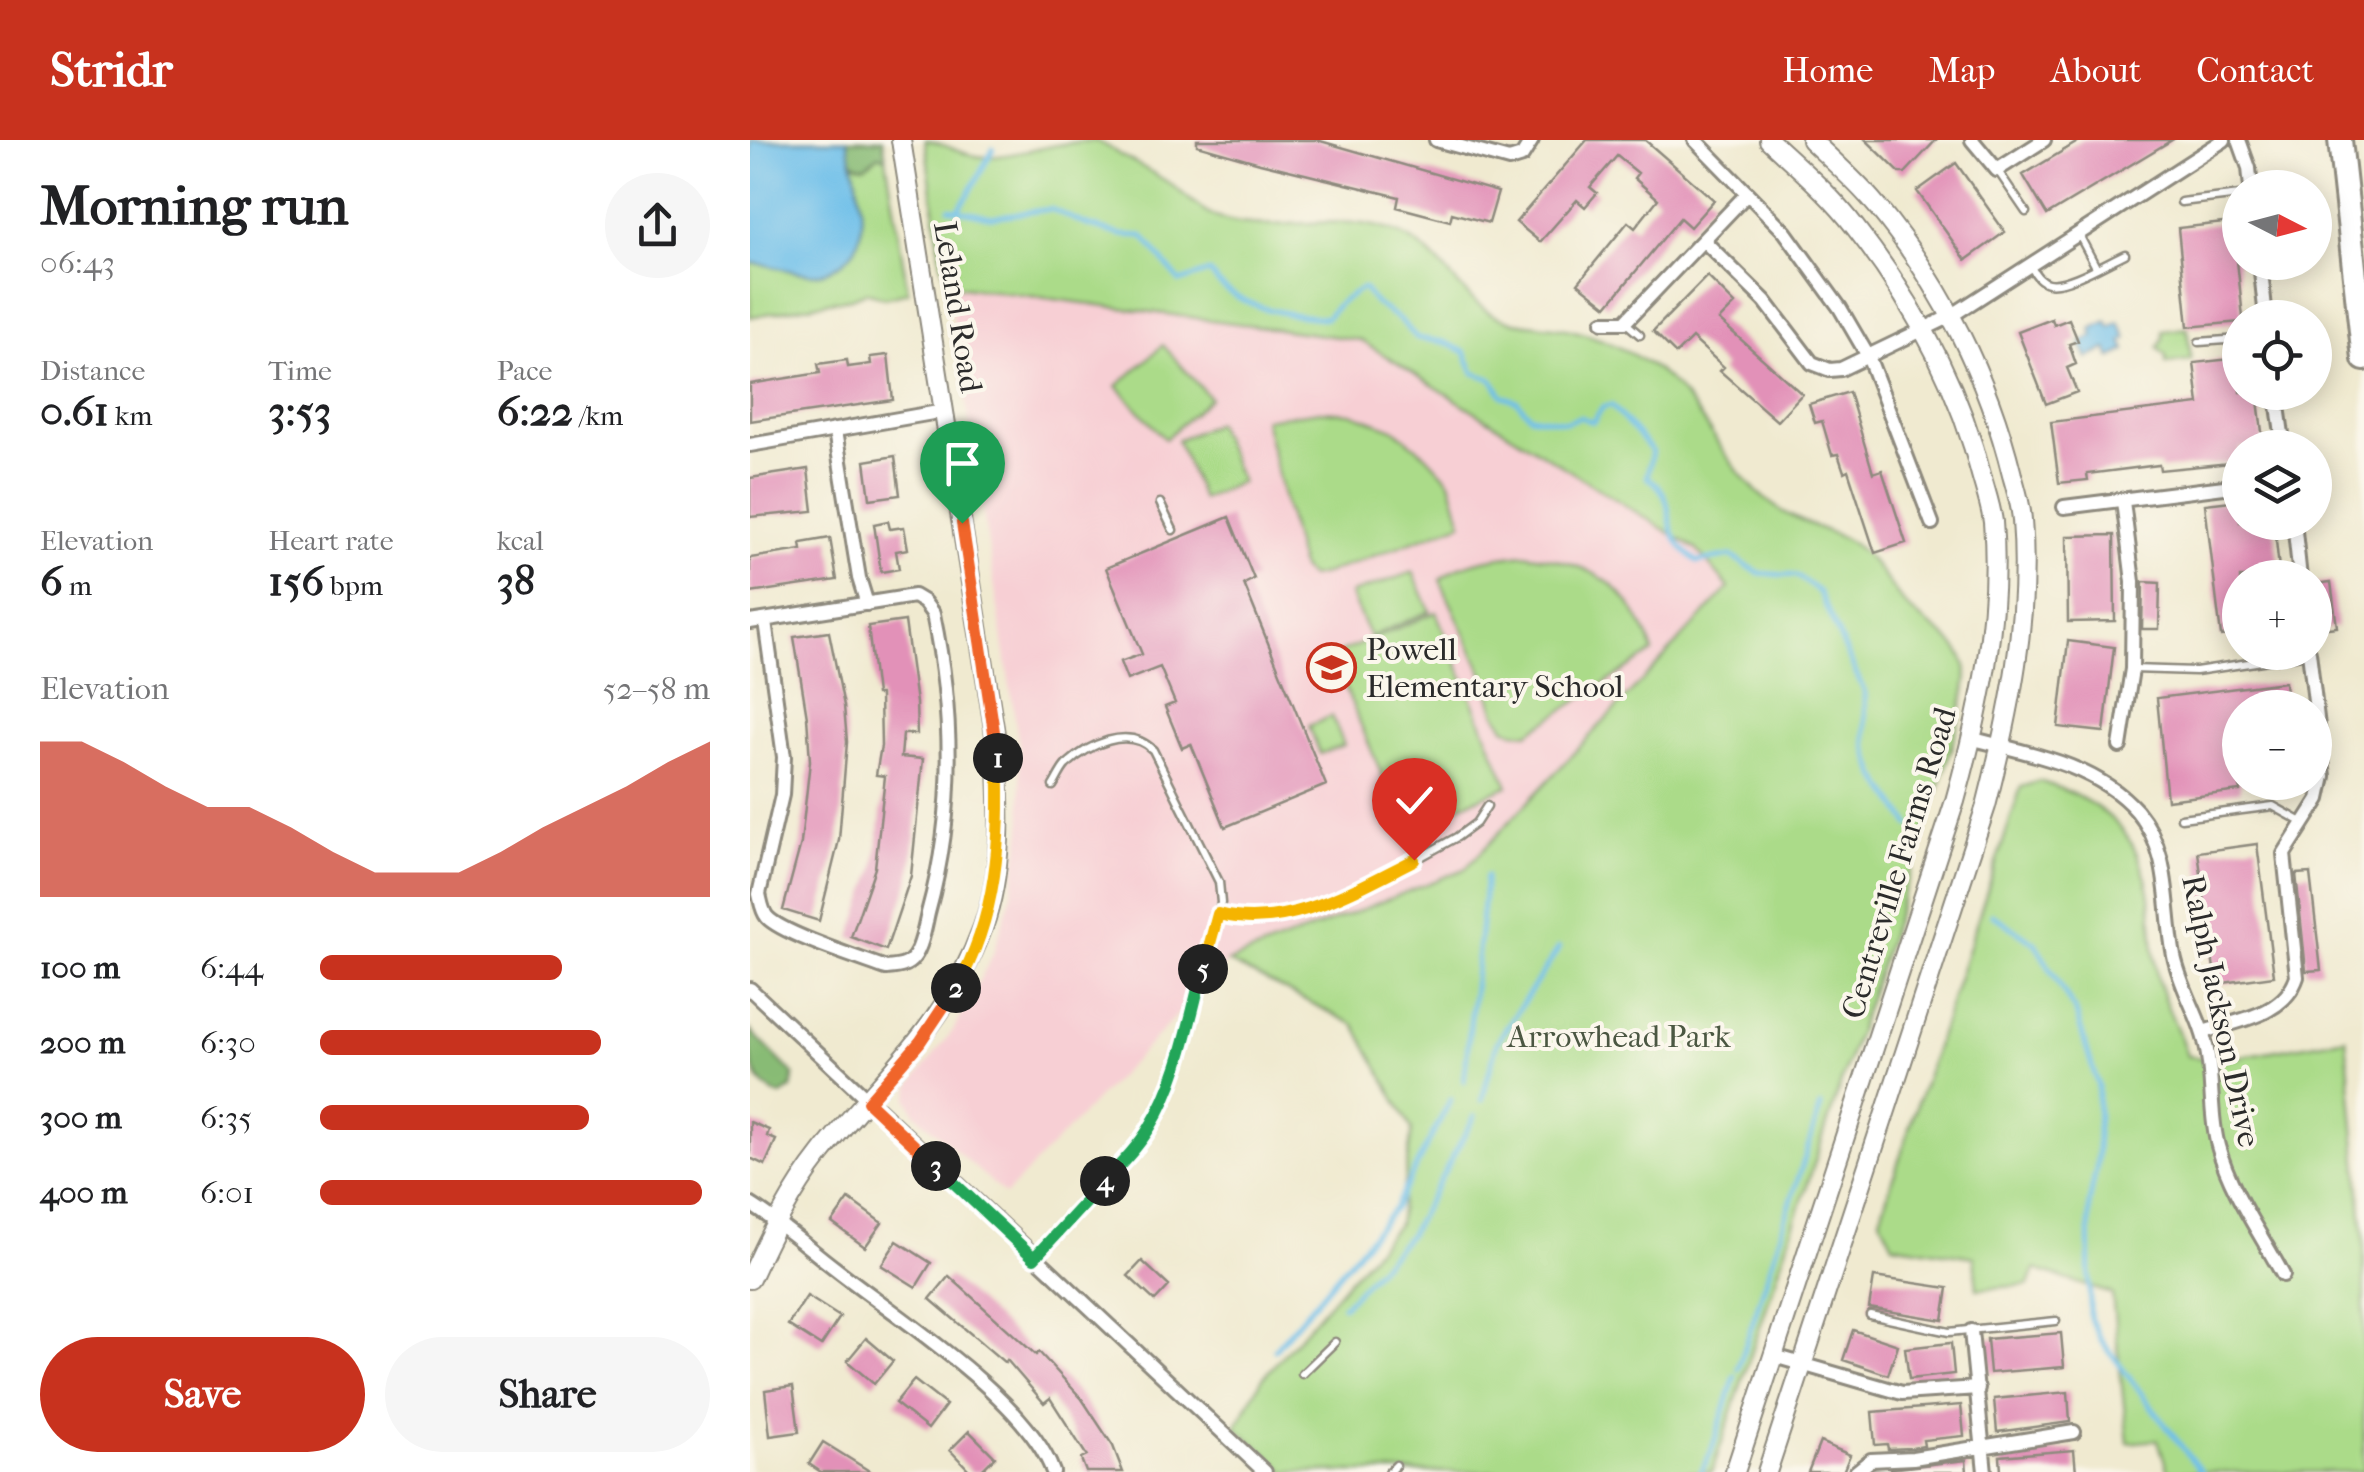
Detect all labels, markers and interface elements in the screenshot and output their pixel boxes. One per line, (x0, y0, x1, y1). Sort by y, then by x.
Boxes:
text: Stridr (50, 42, 173, 98)
text: Home (1782, 50, 1873, 91)
text: Map (1928, 50, 1996, 91)
text: About (2051, 50, 2141, 91)
text: Contact (2196, 50, 2314, 91)
north arrow (2222, 170, 2332, 280)
map controls (2222, 170, 2332, 800)
button: share (605, 173, 710, 278)
text: Morning run (40, 174, 348, 238)
street label: Leland Road (926, 219, 990, 396)
text: 06:43 (40, 244, 115, 281)
button: locate (2222, 300, 2332, 410)
text: Distance (40, 354, 145, 387)
text: Time (268, 354, 332, 387)
text: Pace (497, 354, 552, 387)
text: 0.61 (40, 387, 109, 436)
text: 3:53 (268, 387, 331, 436)
text: 6:22 (497, 387, 573, 436)
text: km (109, 399, 152, 432)
text: /km (573, 399, 623, 432)
pin (920, 421, 1005, 524)
button: layers (2222, 430, 2332, 540)
icon: arrive (935, 436, 990, 491)
text: Elevation (40, 524, 153, 557)
text: Heart rate (268, 524, 394, 557)
text: kcal (497, 524, 544, 557)
text: 6 (40, 557, 63, 606)
text: 156 (268, 557, 324, 606)
text: 38 (497, 557, 535, 606)
button: + (2222, 560, 2332, 670)
text: m (63, 569, 92, 602)
text: bpm (324, 569, 383, 602)
place label: Powell Elementary School (1366, 631, 1624, 705)
school or university icon: Powell Elementary School (1305, 641, 1357, 693)
text: Elevation (40, 670, 169, 707)
text: 52–58 m (602, 670, 710, 707)
button: − (2222, 690, 2332, 800)
street label: Centreville Farms Road (1834, 702, 1964, 1023)
pin: 1 (973, 733, 1023, 783)
text: 1 (993, 741, 1003, 774)
pin (1372, 758, 1457, 861)
icon: check (1387, 773, 1442, 828)
street label: Ralph Jackson Drive (2174, 872, 2268, 1151)
pin: 5 (1178, 944, 1228, 994)
text: 100 m (40, 949, 120, 986)
text: 6:44 (200, 949, 263, 986)
text: 5 (1197, 952, 1209, 985)
pin: 2 (931, 963, 981, 1013)
text: 2 (949, 971, 963, 1004)
park label: Arrowhead Park (1505, 1018, 1731, 1055)
text: 200 m (40, 1024, 125, 1061)
text: 6:30 (200, 1024, 256, 1061)
text: 300 m (40, 1099, 122, 1136)
text: 6:35 (200, 1099, 252, 1136)
pin: 3 (911, 1141, 961, 1191)
text: 3 (930, 1149, 942, 1182)
pin: 4 (1080, 1156, 1130, 1206)
text: 4 (1097, 1164, 1113, 1197)
text: 400 m (40, 1174, 128, 1211)
text: 6:01 (200, 1174, 254, 1211)
button: Save (40, 1337, 365, 1452)
button: Share (385, 1337, 710, 1452)

